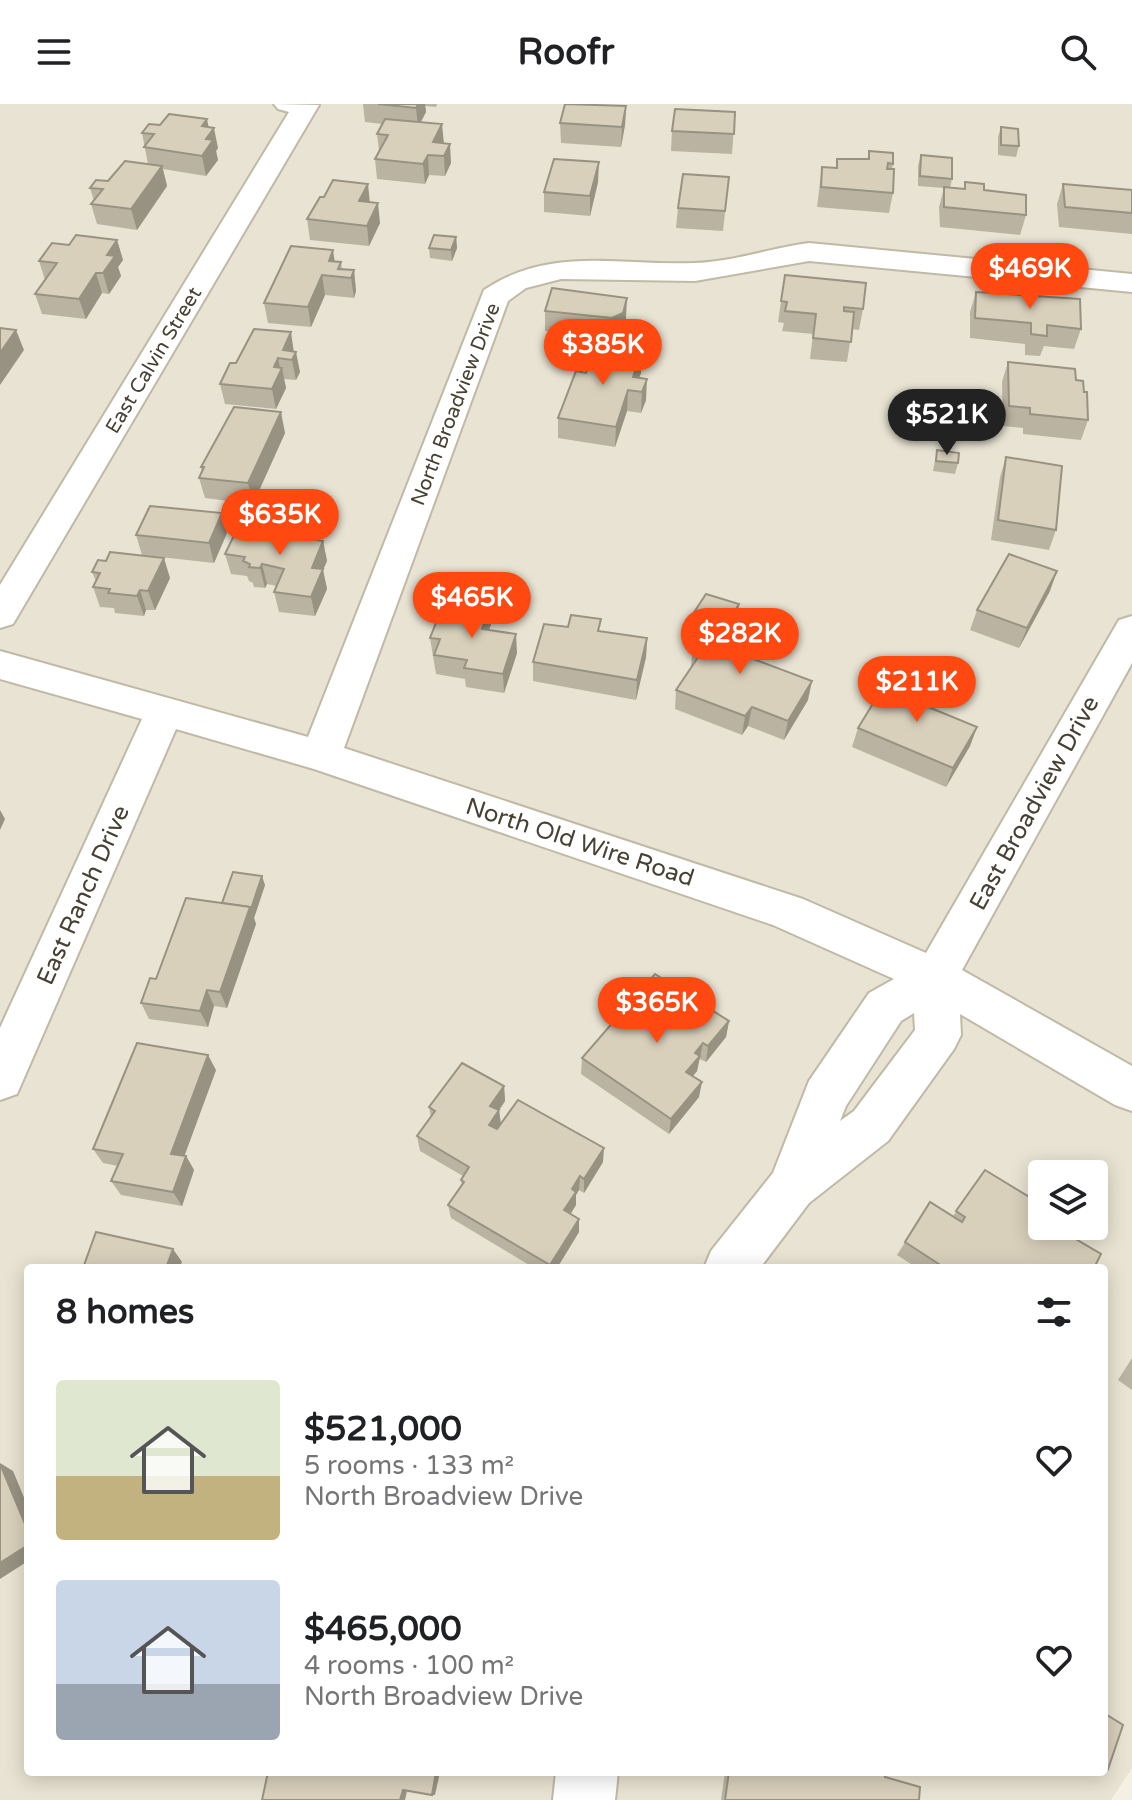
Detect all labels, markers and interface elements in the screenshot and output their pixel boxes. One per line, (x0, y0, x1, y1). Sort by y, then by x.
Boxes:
icon: menu (32, 30, 76, 74)
icon: search (1056, 30, 1100, 74)
text: Roofr (518, 31, 614, 74)
pin: $469K (974, 243, 1086, 311)
text: $469K (989, 253, 1071, 284)
street label: East Calvin Street (101, 283, 207, 438)
street label: North Broadview Drive (406, 300, 506, 509)
pin: $385K (547, 319, 659, 387)
text: $385K (562, 329, 644, 360)
pin: $521K (891, 389, 1003, 457)
text: $521K (906, 399, 988, 430)
pin: $635K (224, 489, 336, 557)
text: $635K (239, 499, 321, 530)
pin: $465K (416, 572, 528, 640)
text: $465K (431, 582, 513, 613)
pin: $282K (684, 608, 796, 676)
text: $282K (699, 618, 781, 649)
pin: $211K (861, 656, 973, 724)
text: $211K (876, 666, 958, 697)
street label: East Broadview Drive (963, 691, 1105, 915)
street label: North Old Wire Road (462, 792, 698, 893)
street label: East Ranch Drive (31, 801, 136, 989)
pin: $365K (601, 977, 713, 1045)
text: $365K (616, 987, 698, 1018)
map controls (1028, 1160, 1108, 1240)
button: layers (1028, 1160, 1108, 1240)
icon: filters (1032, 1290, 1076, 1334)
text: 8 homes (56, 1292, 194, 1333)
text: $521,000 (304, 1409, 462, 1450)
icon: home (120, 1412, 216, 1508)
icon: heart (1032, 1438, 1076, 1482)
text: 5 rooms · 133 m² (304, 1450, 514, 1481)
text: North Broadview Drive (304, 1481, 583, 1512)
text: $465,000 (304, 1609, 462, 1650)
icon: home (120, 1612, 216, 1708)
icon: heart (1032, 1638, 1076, 1682)
text: 4 rooms · 100 m² (304, 1650, 514, 1681)
text: North Broadview Drive (304, 1681, 583, 1712)

